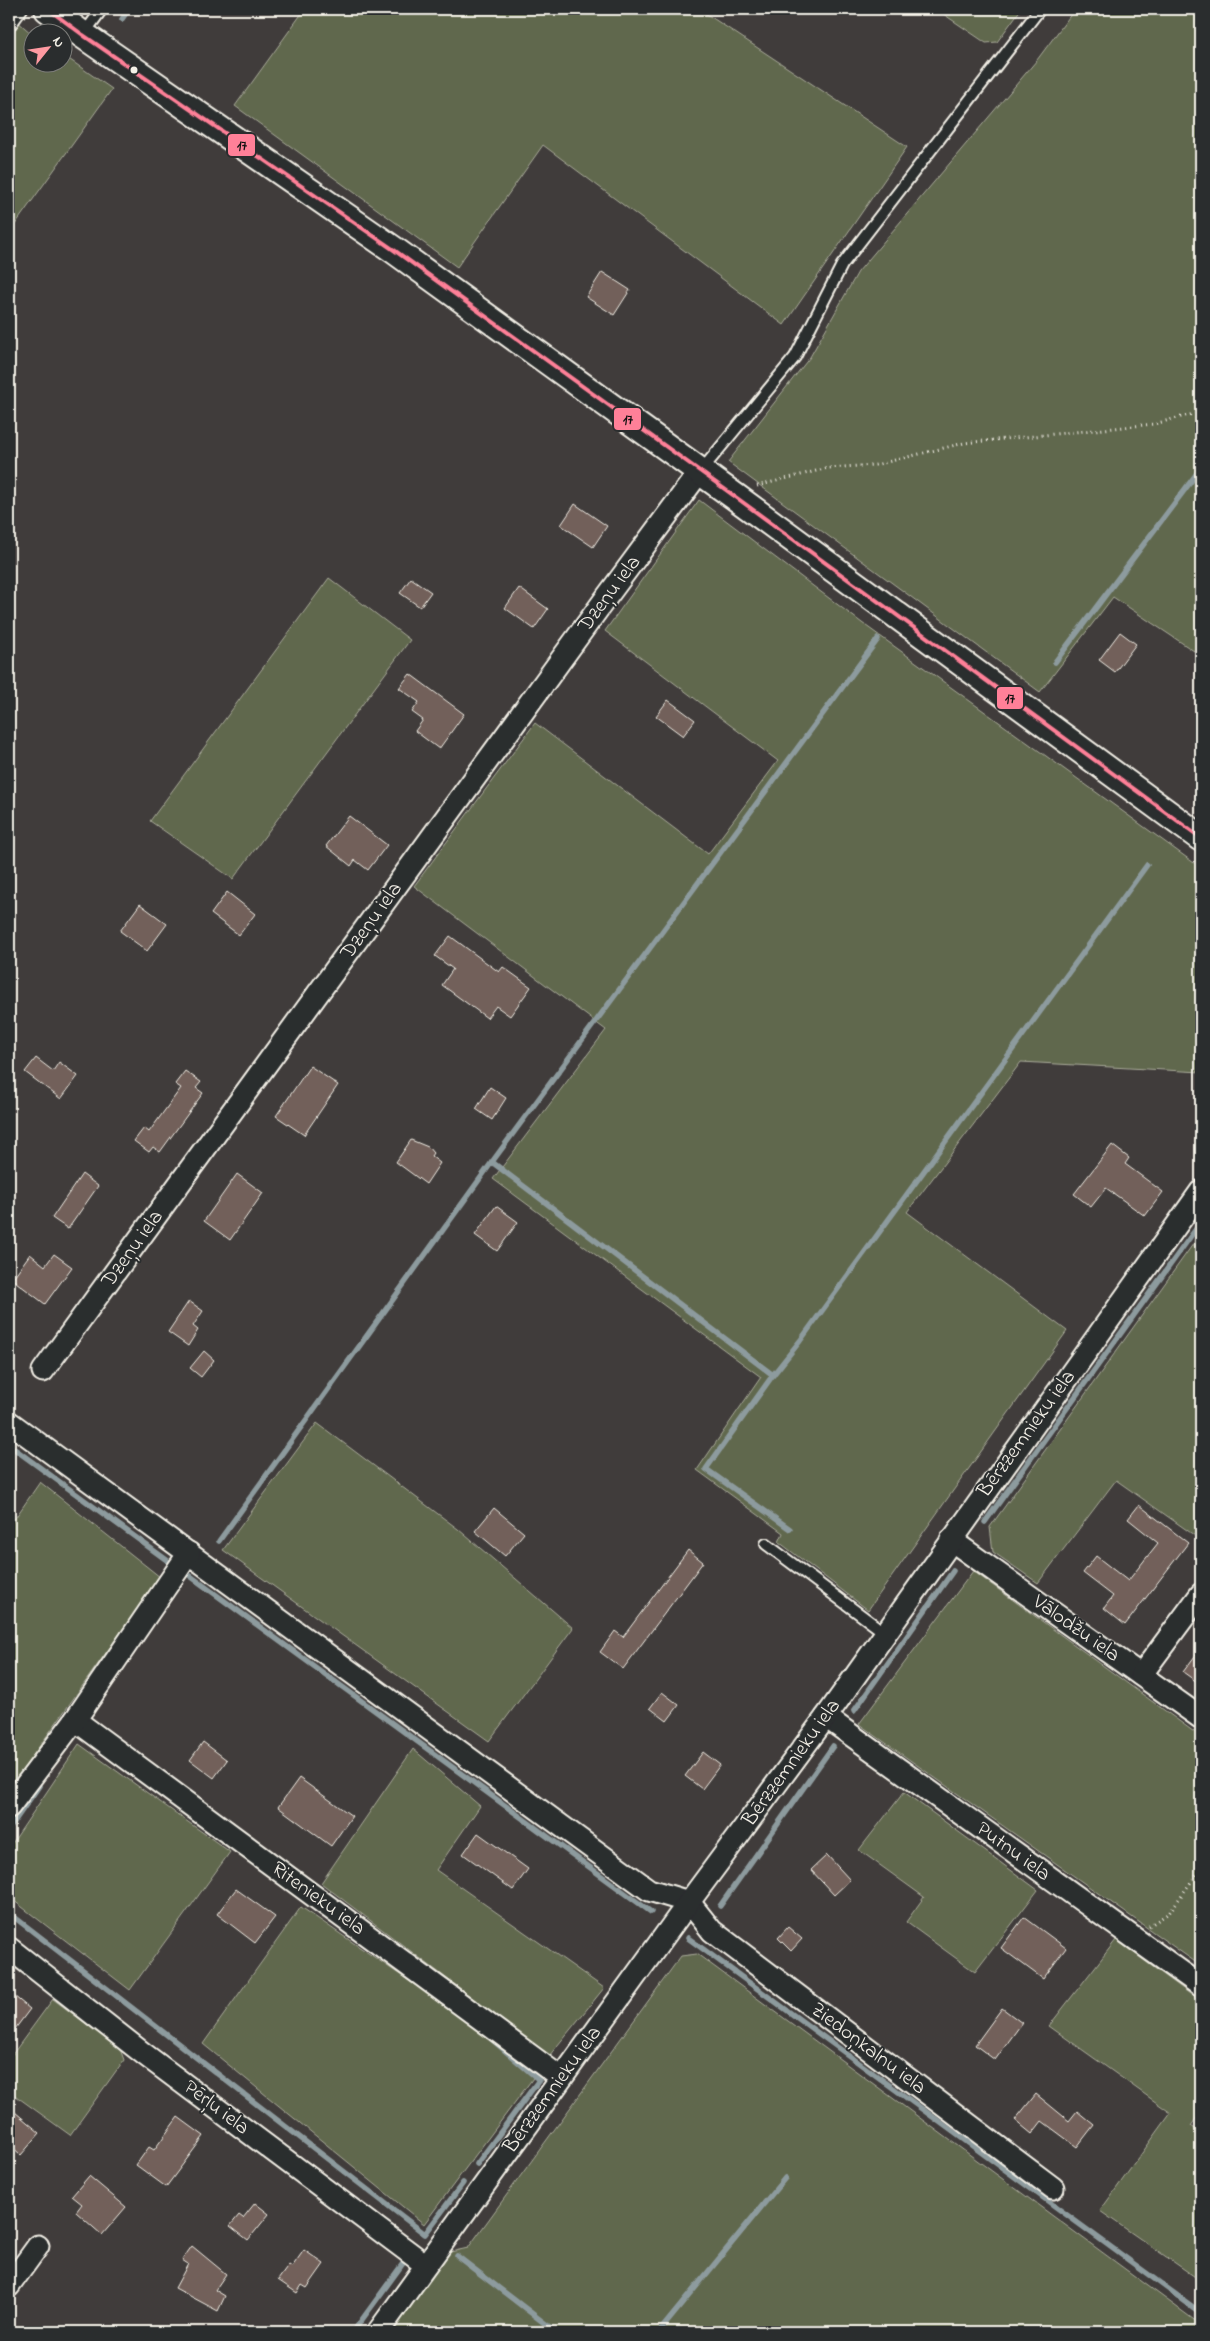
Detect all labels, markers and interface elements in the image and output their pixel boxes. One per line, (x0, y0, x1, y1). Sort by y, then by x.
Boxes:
north arrow (22, 22, 72, 72)
text: N (47, 33, 69, 52)
unlabelled marker (129, 65, 139, 75)
line badge: 17 (227, 133, 256, 157)
text: 17 (237, 136, 247, 157)
line badge: 17 (613, 407, 642, 431)
text: 17 (623, 410, 633, 431)
street label: Dzeņu iela (571, 549, 649, 639)
line badge: 17 (996, 686, 1024, 710)
text: 17 (1005, 689, 1015, 710)
street label: Dzeņu iela (333, 876, 410, 967)
street label: Dzeņu iela (94, 1204, 171, 1295)
street label: Bērzzemnieku iela (970, 1364, 1084, 1505)
street label: Vālodžu iela (1025, 1587, 1126, 1670)
street label: Bērzzemnieku iela (735, 1693, 849, 1834)
street label: Putnu iela (970, 1815, 1056, 1889)
street label: Ritenieku iela (265, 1855, 371, 1943)
street label: Ziedoņkalnu iela (804, 1996, 932, 2102)
street label: Bērzzemnieku iela (496, 2020, 610, 2161)
street label: Pērļu iela (177, 2073, 255, 2143)

